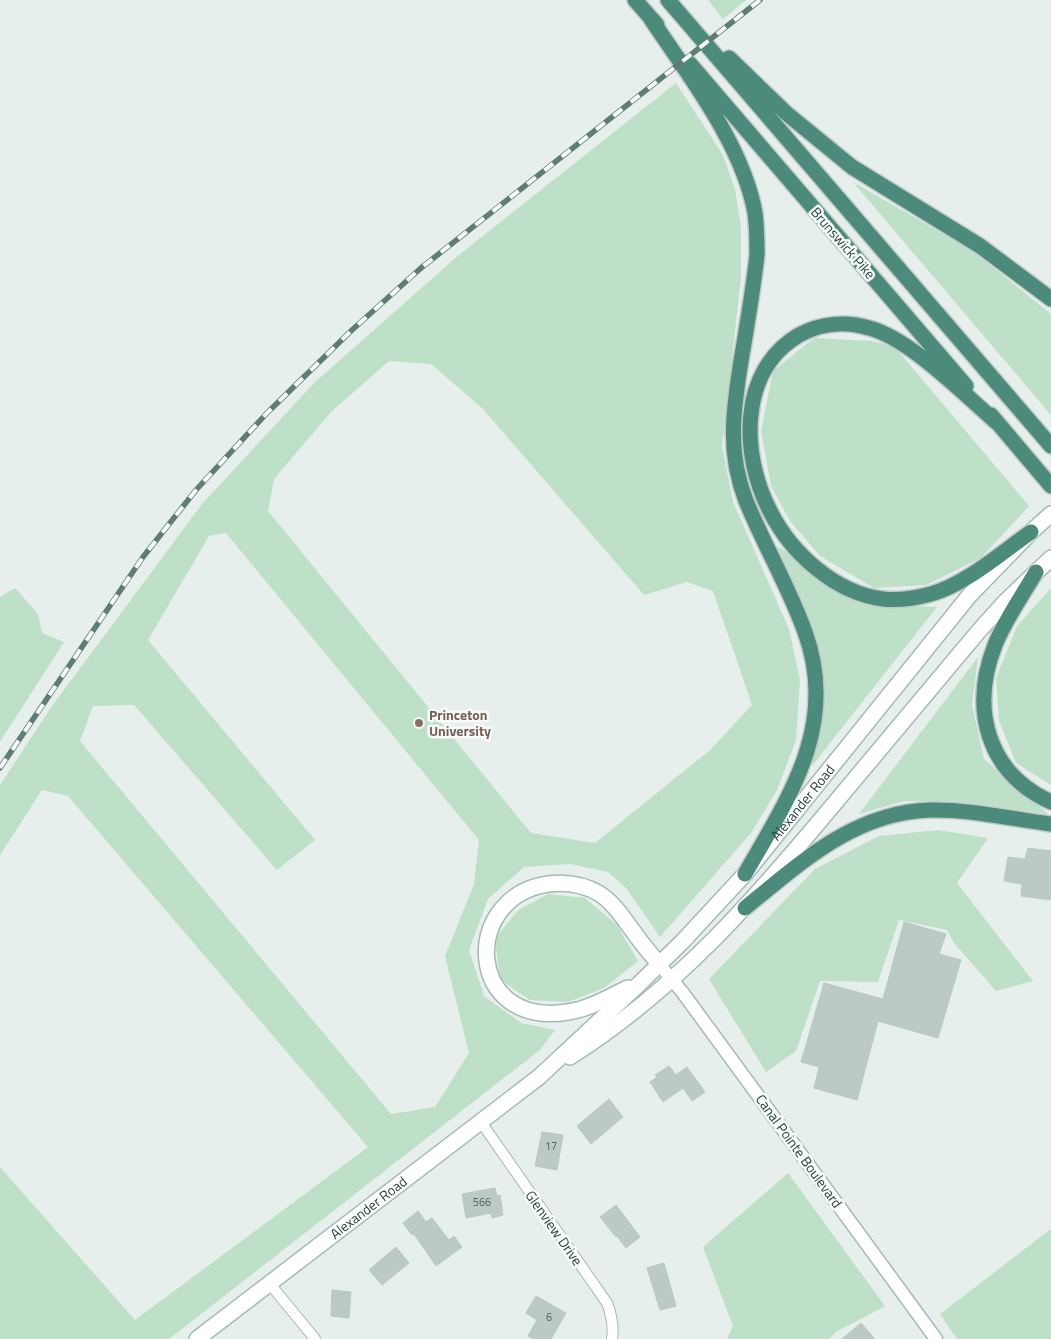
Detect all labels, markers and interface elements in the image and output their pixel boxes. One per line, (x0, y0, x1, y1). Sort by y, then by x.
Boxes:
street label: Brunswick Pike (806, 202, 881, 283)
place label: Princeton University (429, 704, 491, 741)
marker: Princeton University (413, 717, 425, 729)
street label: Alexander Road (765, 760, 839, 845)
street label: Canal Pointe Boulevard (751, 1089, 848, 1212)
house number: 17 (545, 1138, 557, 1154)
street label: Alexander Road (325, 1171, 411, 1244)
street label: Glenview Drive (521, 1186, 588, 1270)
house number: 566 (473, 1194, 491, 1210)
house number: 6 (546, 1309, 552, 1325)

